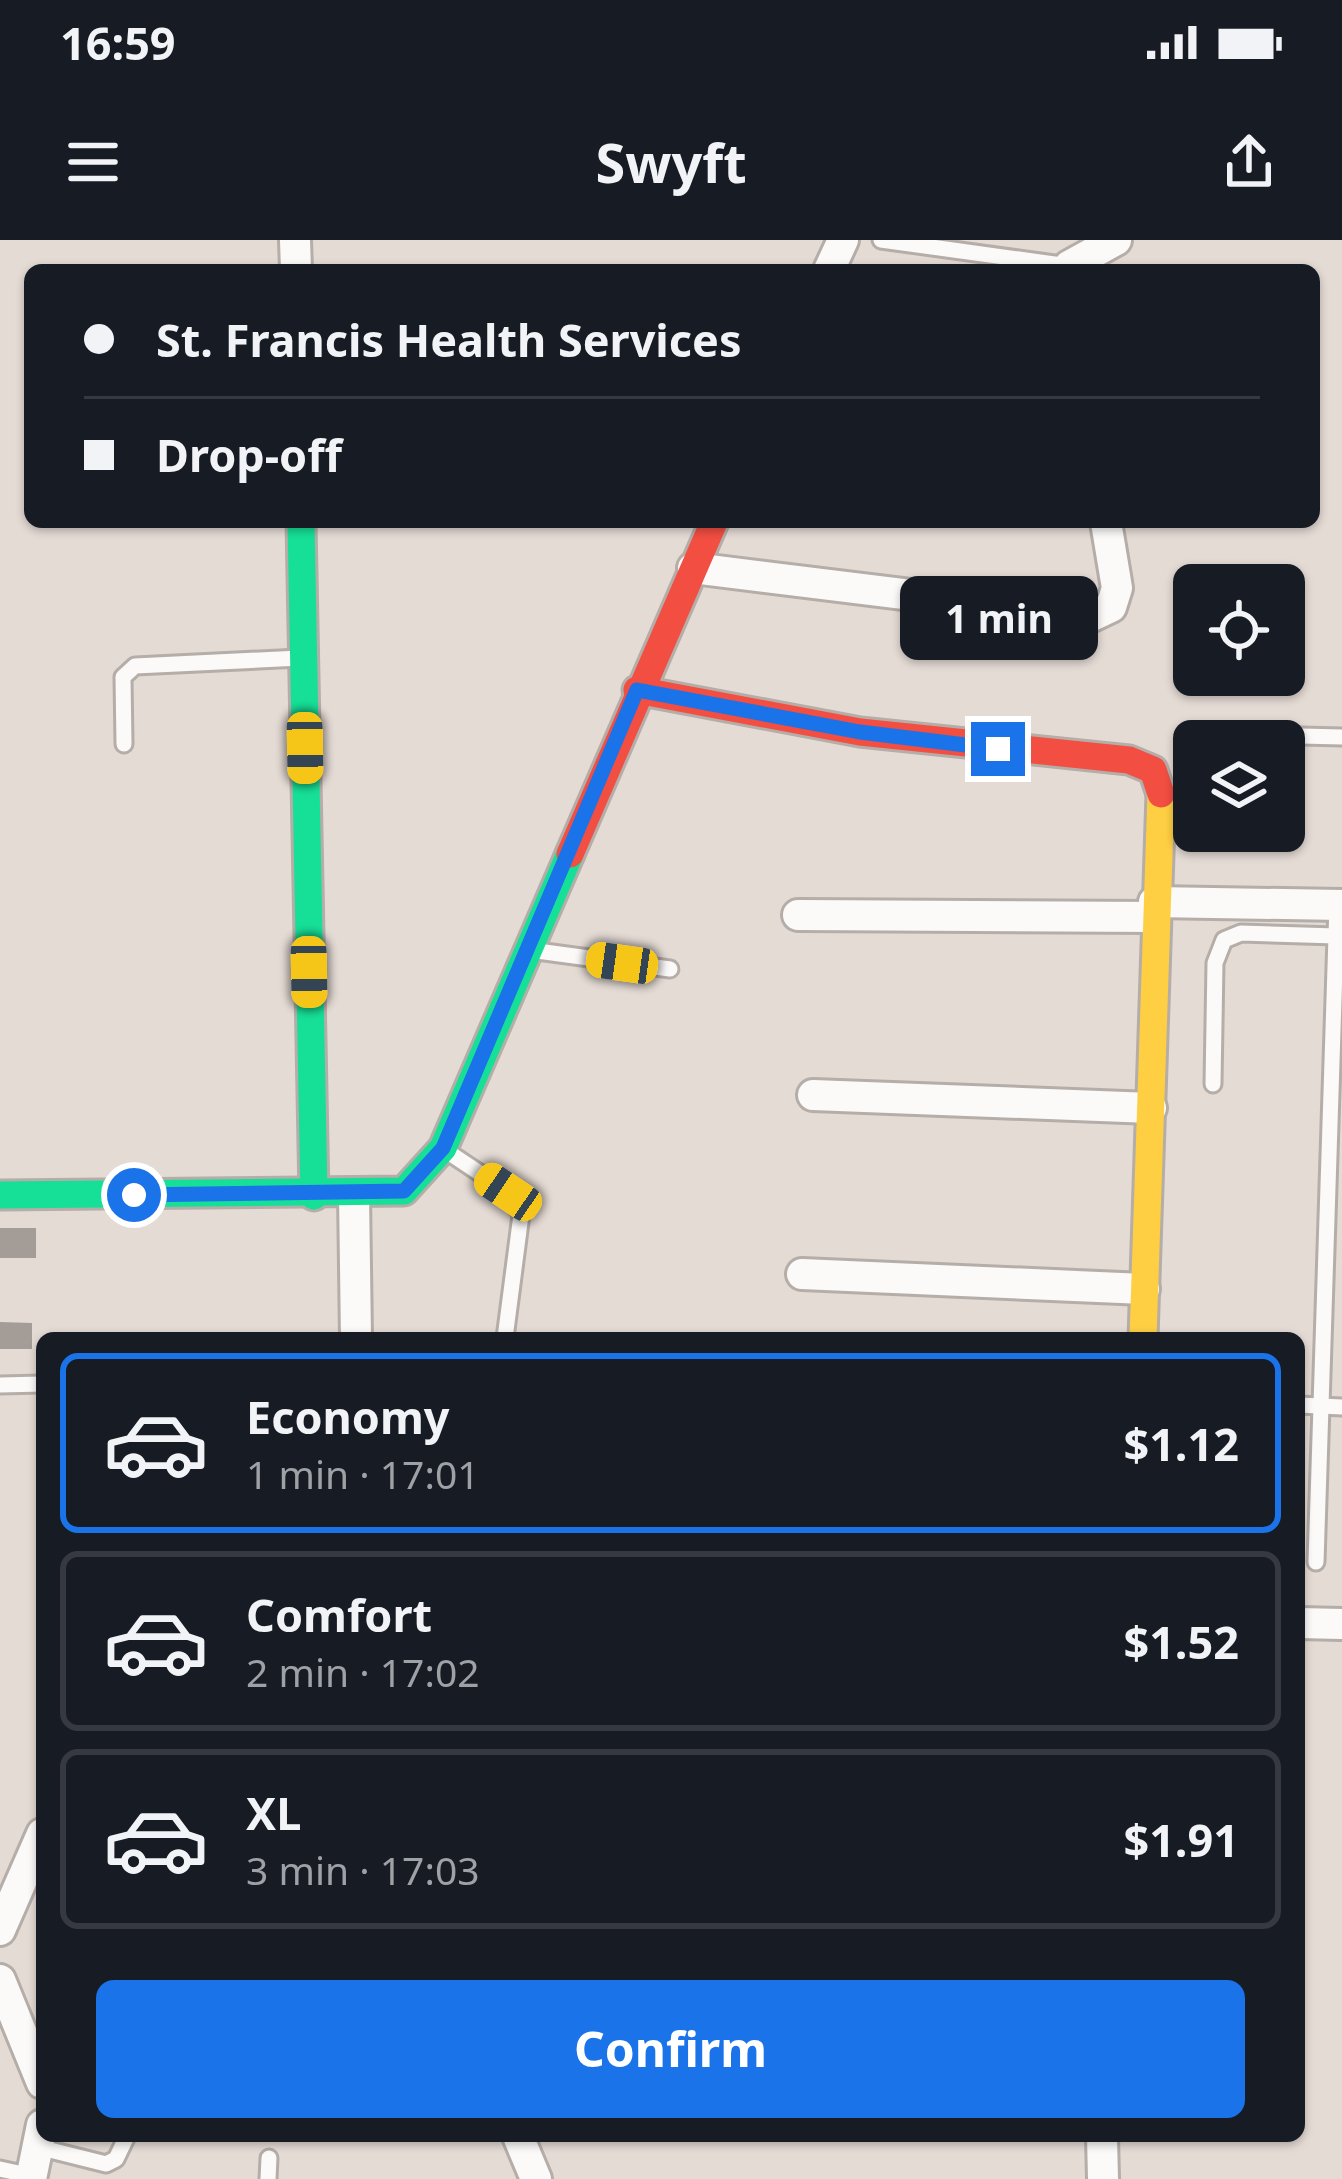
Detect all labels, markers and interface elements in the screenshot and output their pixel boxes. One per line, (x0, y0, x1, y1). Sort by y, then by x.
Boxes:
text: 16:59 (60, 12, 176, 73)
text: Swyft (595, 125, 747, 199)
icon: menu (60, 129, 126, 195)
icon: share (1216, 129, 1282, 195)
text: St. Francis Health Services (156, 309, 742, 370)
text: Drop-off (156, 424, 342, 485)
map controls (1173, 564, 1305, 852)
button: locate (1173, 564, 1305, 696)
callout: 1 min (899, 575, 1097, 659)
text: 1 min (945, 591, 1053, 644)
car (286, 712, 324, 784)
button: layers (1173, 720, 1305, 852)
route end (971, 722, 1025, 776)
car (290, 936, 328, 1008)
car (584, 940, 660, 986)
car (468, 1157, 548, 1227)
route start (107, 1168, 161, 1222)
text: Economy (246, 1386, 450, 1447)
icon: car (102, 1389, 210, 1497)
text: $1.12 (1123, 1413, 1239, 1474)
text: 1 min · 17:01 (246, 1447, 480, 1500)
text: Comfort (246, 1584, 432, 1645)
icon: car (102, 1587, 210, 1695)
text: $1.52 (1123, 1611, 1239, 1672)
text: 2 min · 17:02 (246, 1645, 480, 1698)
text: XL (246, 1782, 301, 1843)
icon: car (102, 1785, 210, 1893)
text: $1.91 (1123, 1809, 1239, 1870)
text: 3 min · 17:03 (246, 1843, 480, 1896)
button: Confirm (96, 1980, 1245, 2118)

